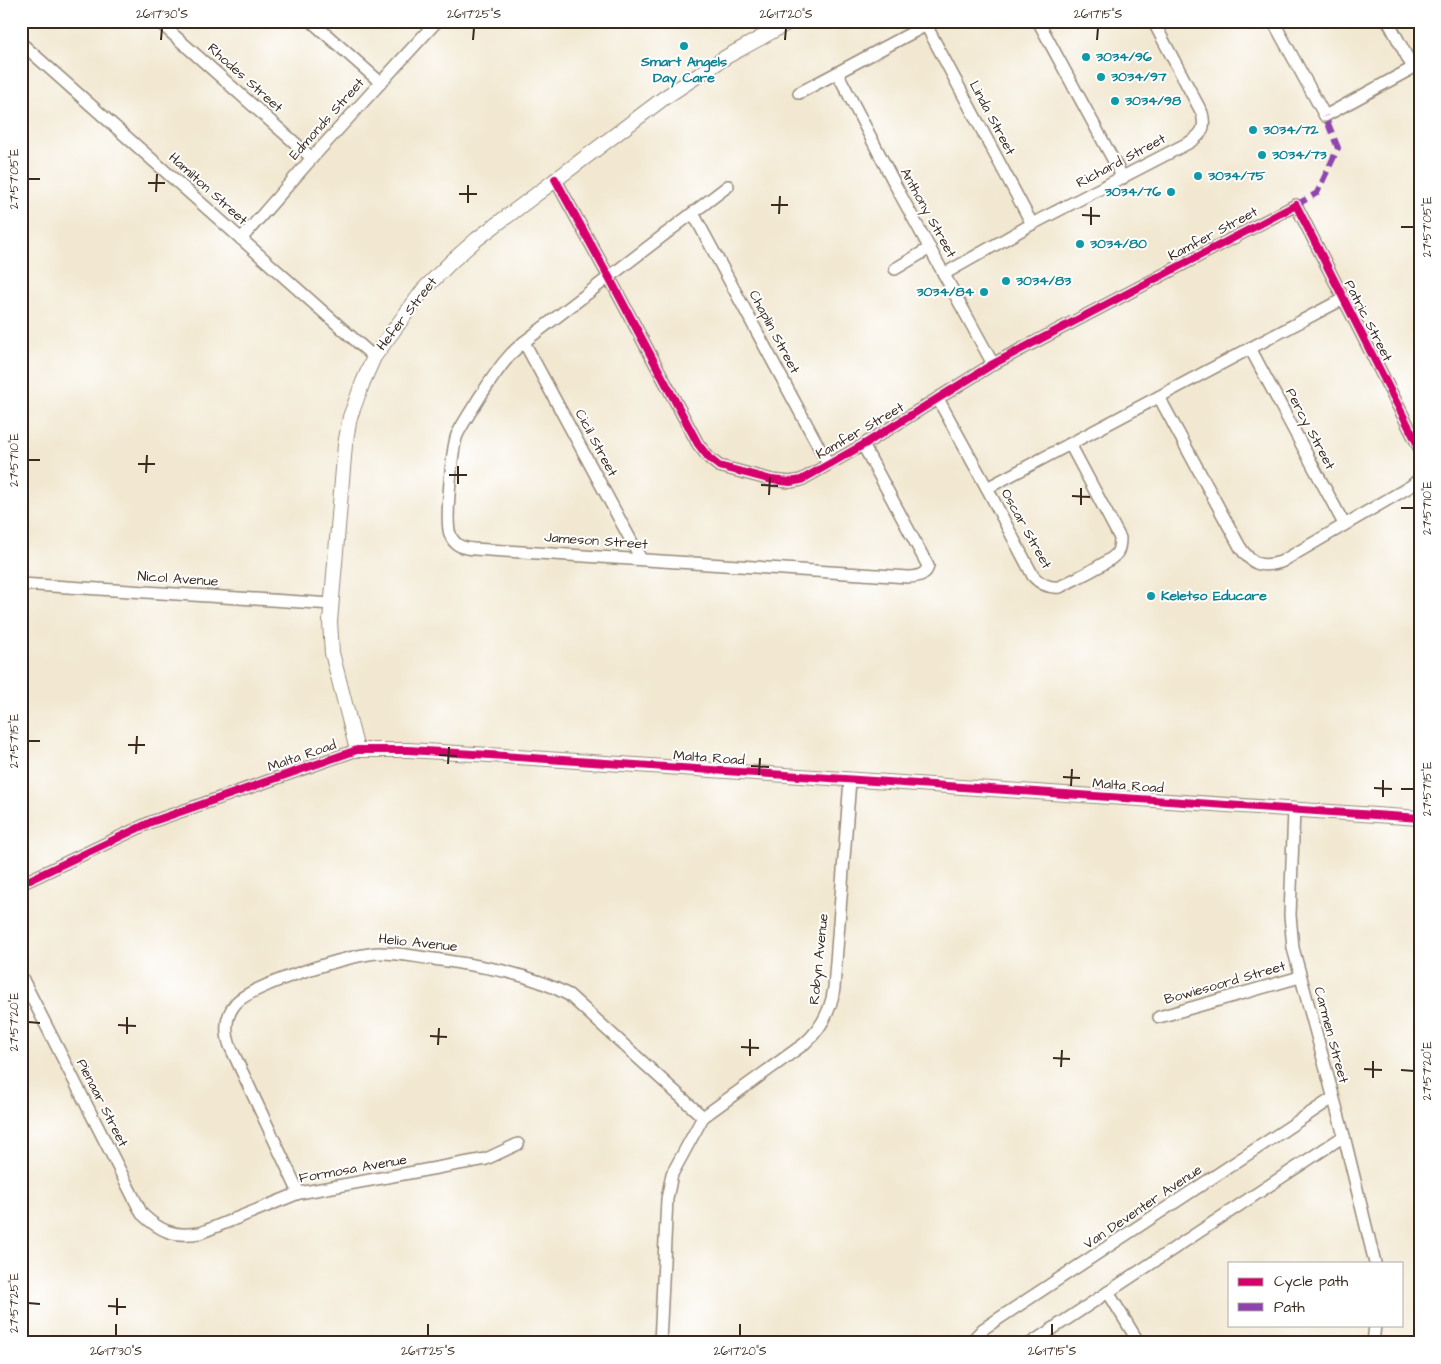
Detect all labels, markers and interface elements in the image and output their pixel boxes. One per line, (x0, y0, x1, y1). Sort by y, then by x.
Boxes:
text: 26°17'30"S (136, 6, 188, 23)
text: 26°17'25"S (447, 6, 501, 23)
text: 26°17'20"S (760, 6, 813, 23)
text: 26°17'15"S (1074, 6, 1123, 23)
street label: Rhodes Street (203, 39, 287, 118)
marker: Smart Angels Day Care (678, 40, 690, 52)
place label: 3034/96 (1095, 47, 1152, 67)
marker: 3034/96 (1080, 51, 1092, 63)
place label: Smart Angels Day Care (640, 52, 727, 88)
place label: 3034/97 (1110, 67, 1167, 87)
marker: 3034/97 (1095, 71, 1107, 83)
street label: Edmonds Street (285, 73, 370, 164)
street label: Linda Street (964, 77, 1020, 159)
place label: 3034/98 (1124, 91, 1181, 111)
marker: 3034/98 (1109, 95, 1121, 107)
place label: 3034/72 (1262, 120, 1320, 140)
marker: 3034/72 (1247, 124, 1259, 136)
street label: Richard Street (1073, 129, 1170, 193)
place label: 3034/73 (1271, 145, 1328, 165)
street label: Hamilton Street (164, 148, 252, 230)
text: 27°57'05"E (6, 149, 23, 209)
marker: 3034/73 (1256, 149, 1268, 161)
street label: Anthony Street (895, 164, 961, 262)
place label: 3034/75 (1207, 166, 1267, 186)
marker: 3034/75 (1192, 170, 1204, 182)
place label: 3034/76 (1104, 182, 1161, 202)
marker: 3034/76 (1165, 186, 1177, 198)
text: 27°57'05"E (1419, 197, 1436, 257)
street label: Kamfer Street (1165, 202, 1262, 266)
place label: 3034/80 (1089, 234, 1147, 254)
marker: 3034/80 (1074, 238, 1086, 250)
place label: 3034/83 (1015, 271, 1072, 291)
street label: Hefer Street (372, 273, 442, 355)
marker: 3034/83 (1000, 275, 1012, 287)
street label: Patric Street (1339, 277, 1397, 366)
place label: 3034/84 (915, 282, 974, 302)
marker: 3034/84 (978, 286, 990, 298)
street label: Chaplin Street (744, 287, 805, 378)
street label: Percy Street (1280, 385, 1340, 474)
street label: Kamfer Street (812, 397, 908, 464)
street label: Cicil Street (570, 406, 622, 481)
text: 27°57'10"E (6, 433, 23, 487)
text: 27°57'10"E (1419, 481, 1436, 535)
street label: Oscar Street (996, 485, 1056, 573)
street label: Jameson Street (544, 527, 649, 555)
street label: Nicol Avenue (137, 566, 219, 592)
place label: Keletso Educare (1161, 586, 1267, 606)
marker: Keletso Educare (1145, 590, 1157, 602)
text: 27°57'15"E (6, 714, 23, 768)
street label: Malta Road (265, 735, 339, 777)
street label: Malta Road (673, 746, 745, 770)
text: 27°57'15"E (1419, 762, 1436, 816)
street label: Malta Road (1092, 774, 1164, 798)
street label: Robyn Avenue (804, 912, 834, 1006)
street label: Helio Avenue (378, 929, 459, 957)
street label: Bowiesoord Street (1162, 956, 1288, 1010)
street label: Carmen Street (1309, 985, 1354, 1086)
text: 27°57'20"E (6, 992, 23, 1052)
text: 27°57'20"E (1419, 1041, 1436, 1101)
street label: Pienaar Street (71, 1056, 133, 1151)
street label: Formosa Avenue (297, 1150, 409, 1188)
street label: Van Deventer Avenue (1080, 1160, 1207, 1254)
legend (1228, 1262, 1404, 1326)
text: Cycle path (1274, 1271, 1349, 1293)
text: 27°57'25"E (6, 1273, 23, 1333)
text: Path (1274, 1297, 1305, 1318)
text: 26°17'30"S (90, 1343, 142, 1360)
text: 26°17'25"S (401, 1343, 455, 1360)
text: 26°17'20"S (714, 1343, 767, 1360)
text: 26°17'15"S (1028, 1343, 1077, 1360)

